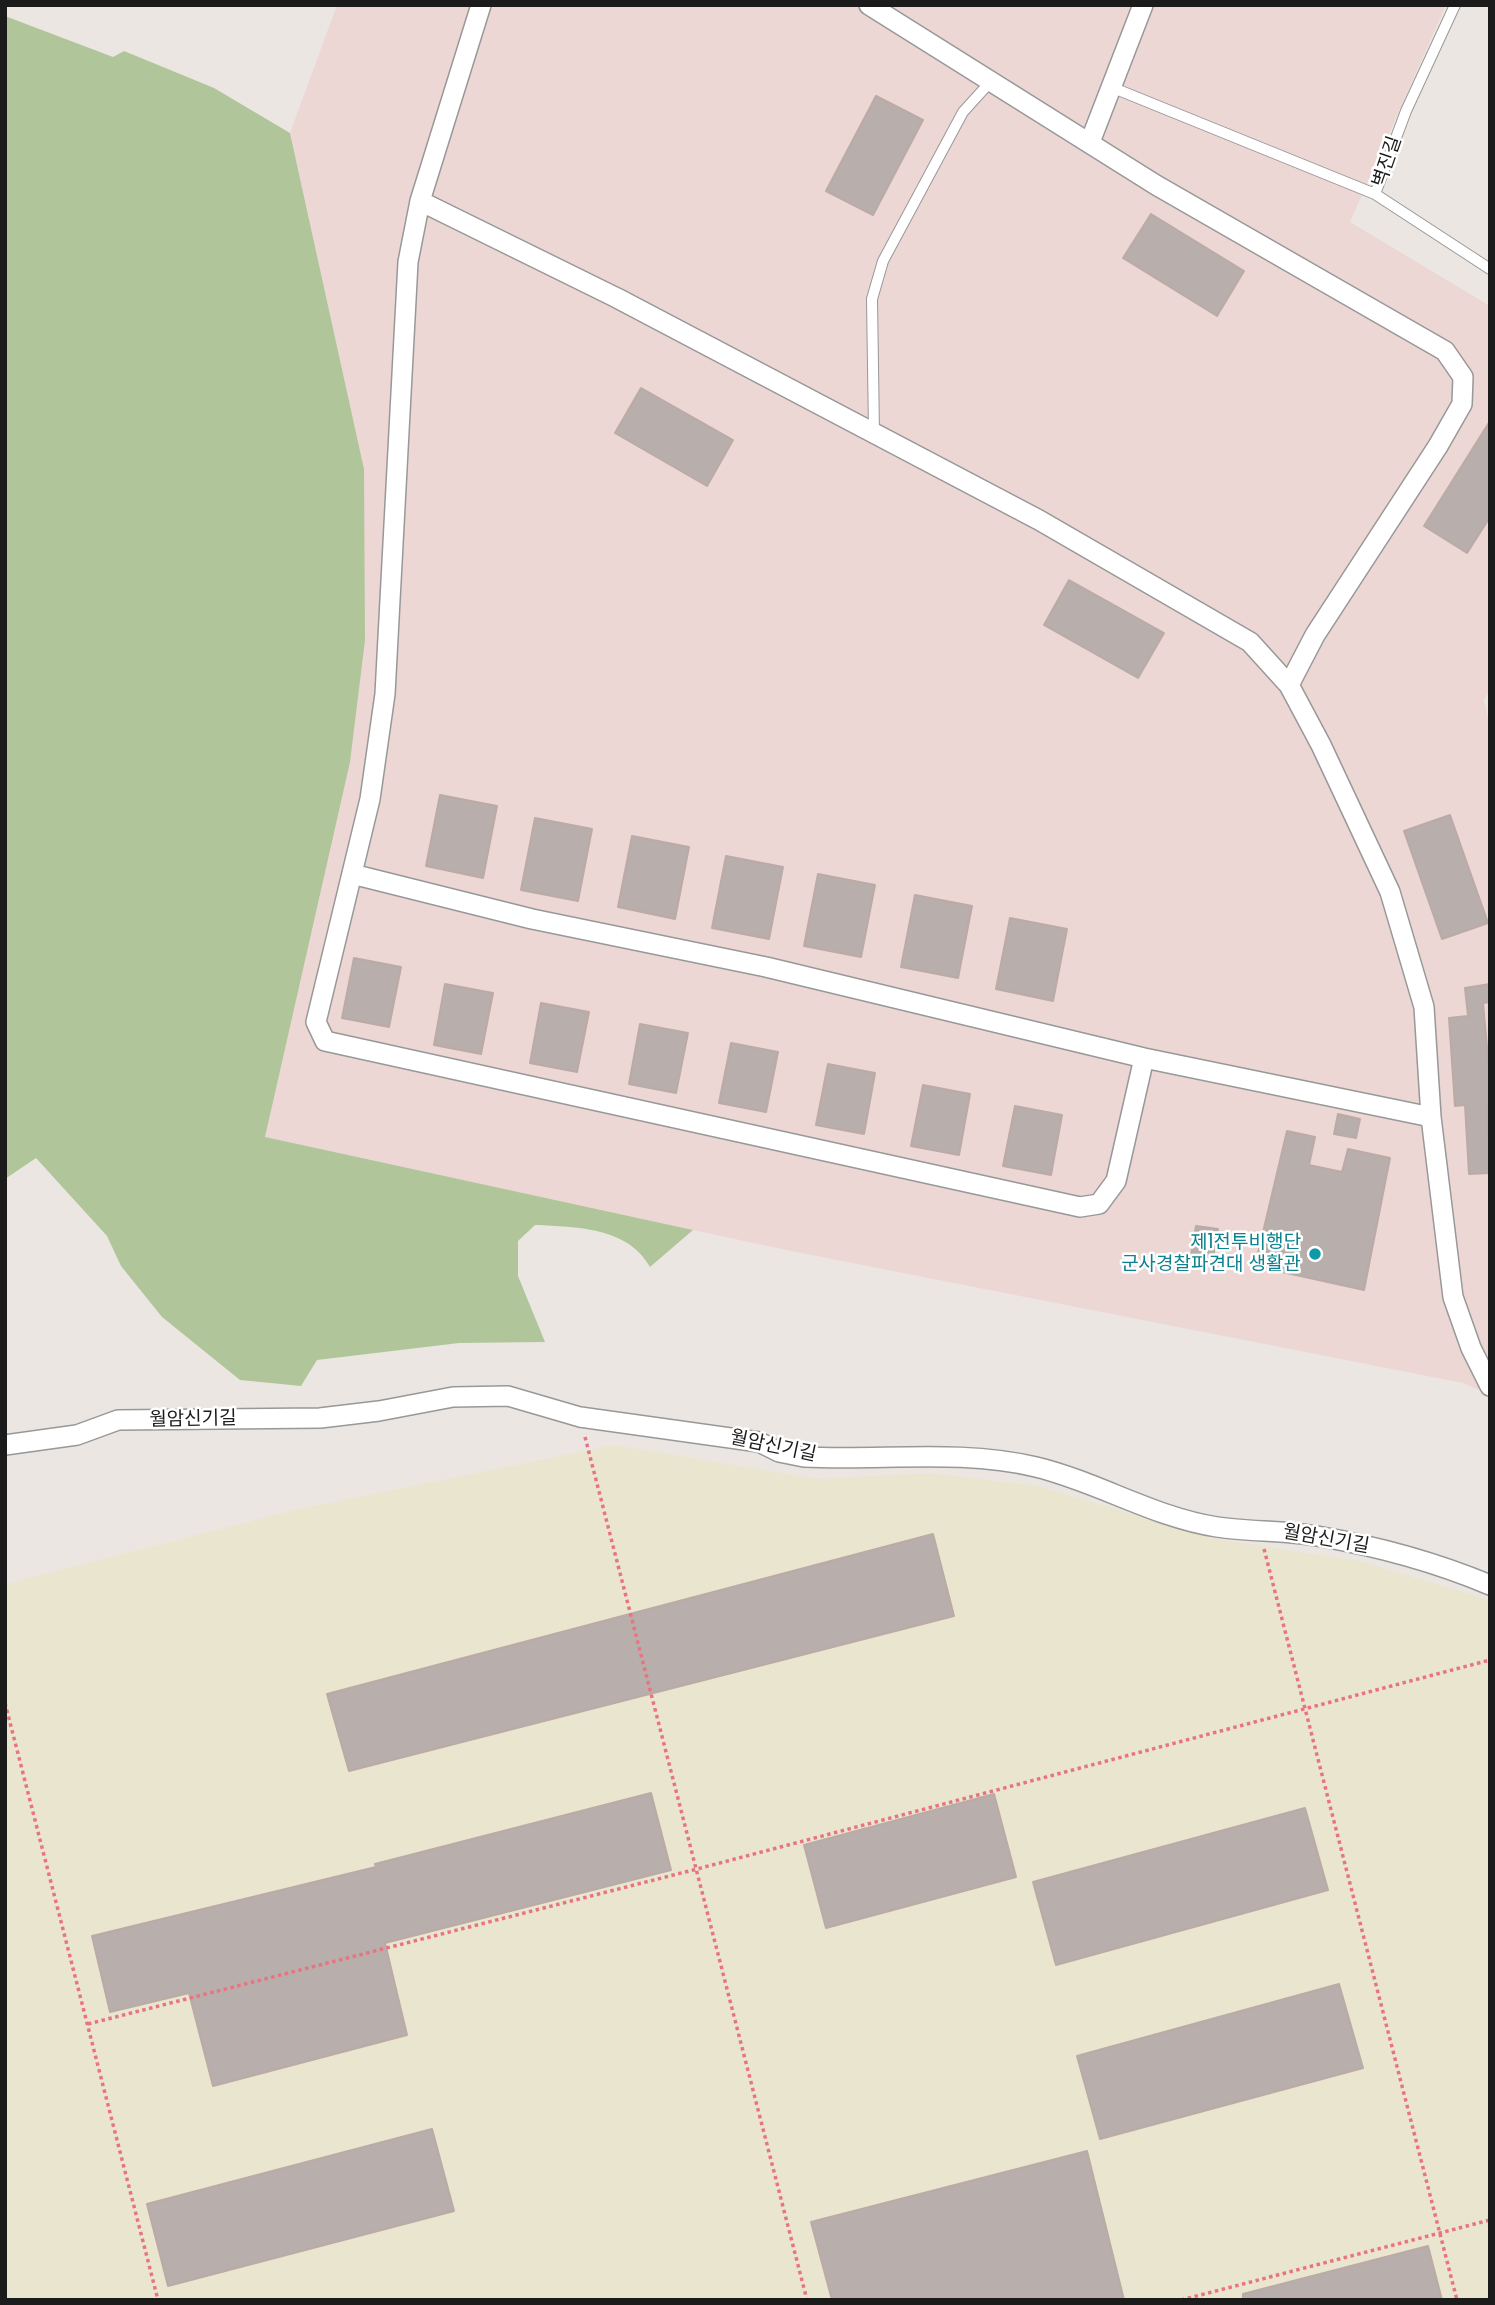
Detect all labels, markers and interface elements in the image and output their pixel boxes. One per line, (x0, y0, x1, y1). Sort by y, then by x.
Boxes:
street label: 벽진길 (1369, 133, 1407, 191)
place label: 제1전투비행단 군사경찰파견대 생활관 (1121, 1232, 1301, 1276)
marker: 제1전투비행단 군사경찰파견대 생활관 (1307, 1246, 1323, 1262)
street label: 월암신기길 (149, 1408, 237, 1432)
street label: 월암신기길 (728, 1427, 818, 1467)
street label: 월암신기길 (1281, 1521, 1371, 1559)

